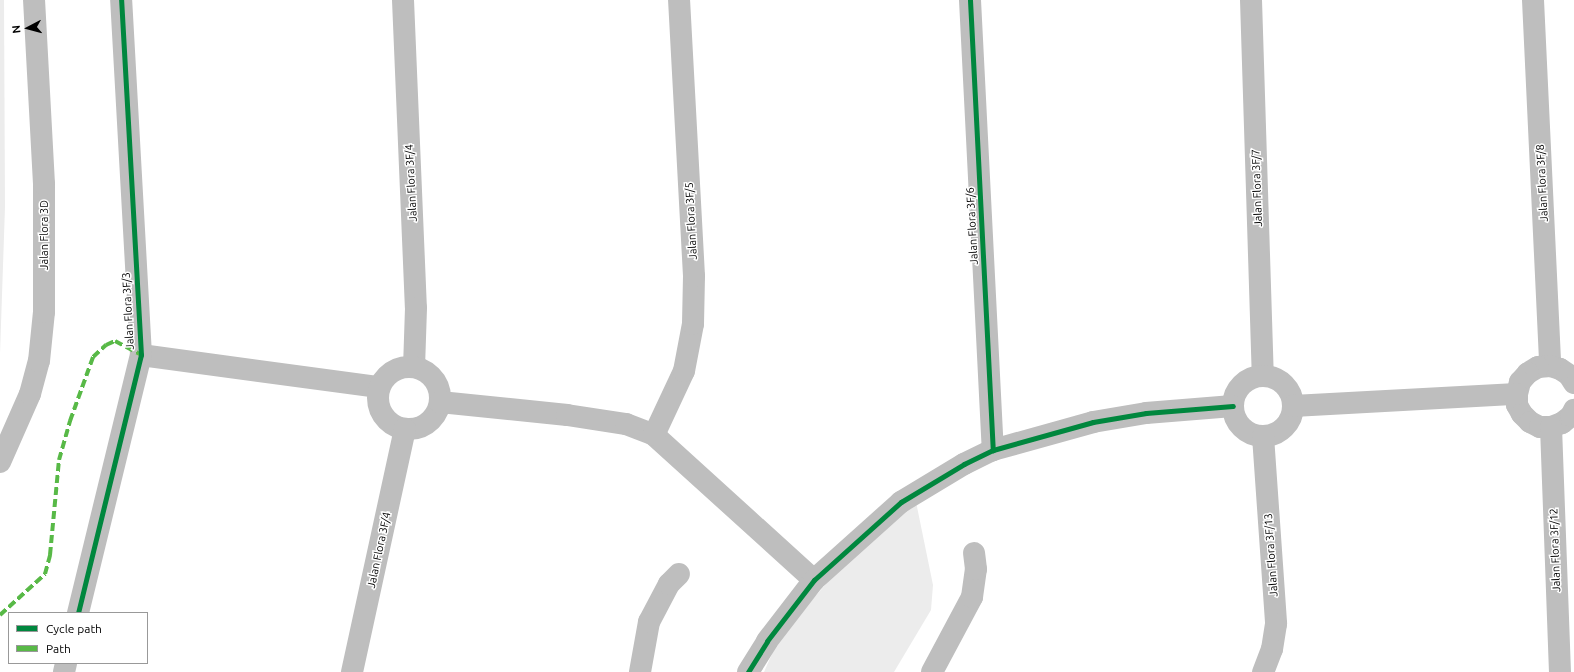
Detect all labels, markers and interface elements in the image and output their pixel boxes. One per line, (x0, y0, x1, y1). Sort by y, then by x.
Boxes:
north arrow (8, 8, 48, 48)
text: N (10, 25, 22, 34)
street label: Jalan Flora 3F/4 (402, 144, 420, 222)
street label: Jalan Flora 3F/8 (1533, 144, 1551, 222)
street label: Jalan Flora 3F/7 (1249, 149, 1265, 227)
street label: Jalan Flora 3F/5 (682, 182, 700, 260)
street label: Jalan Flora 3F/6 (963, 187, 981, 265)
street label: Jalan Flora 3D (37, 200, 51, 270)
street label: Jalan Flora 3F/3 (119, 272, 137, 350)
street label: Jalan Flora 3F/12 (1547, 508, 1563, 592)
street label: Jalan Flora 3F/4 (364, 511, 394, 589)
street label: Jalan Flora 3F/13 (1261, 513, 1281, 597)
legend (8, 612, 148, 664)
text: Cycle path (46, 622, 102, 635)
text: Path (46, 642, 71, 655)

